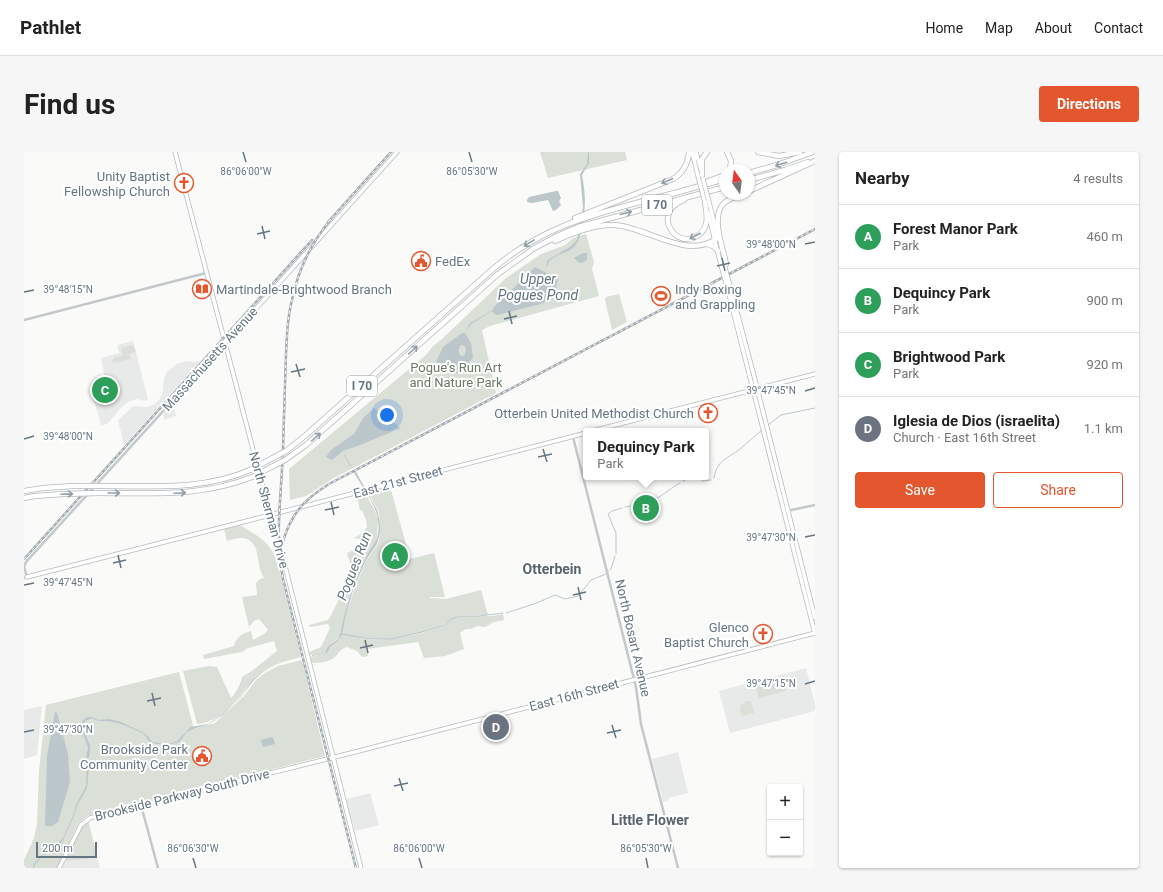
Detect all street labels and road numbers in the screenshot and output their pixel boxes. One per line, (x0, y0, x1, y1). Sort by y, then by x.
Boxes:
road number: I 70 (642, 195, 672, 215)
street label: Massachusetts Avenue (159, 304, 261, 414)
road number: I 70 (347, 376, 377, 396)
street label: North Sherman Drive (246, 450, 292, 570)
street label: East 21st Street (352, 463, 444, 501)
street label: North Bosart Avenue (612, 578, 654, 698)
street label: East 16th Street (528, 676, 620, 714)
street label: Brookside Parkway South Drive (93, 766, 271, 824)

